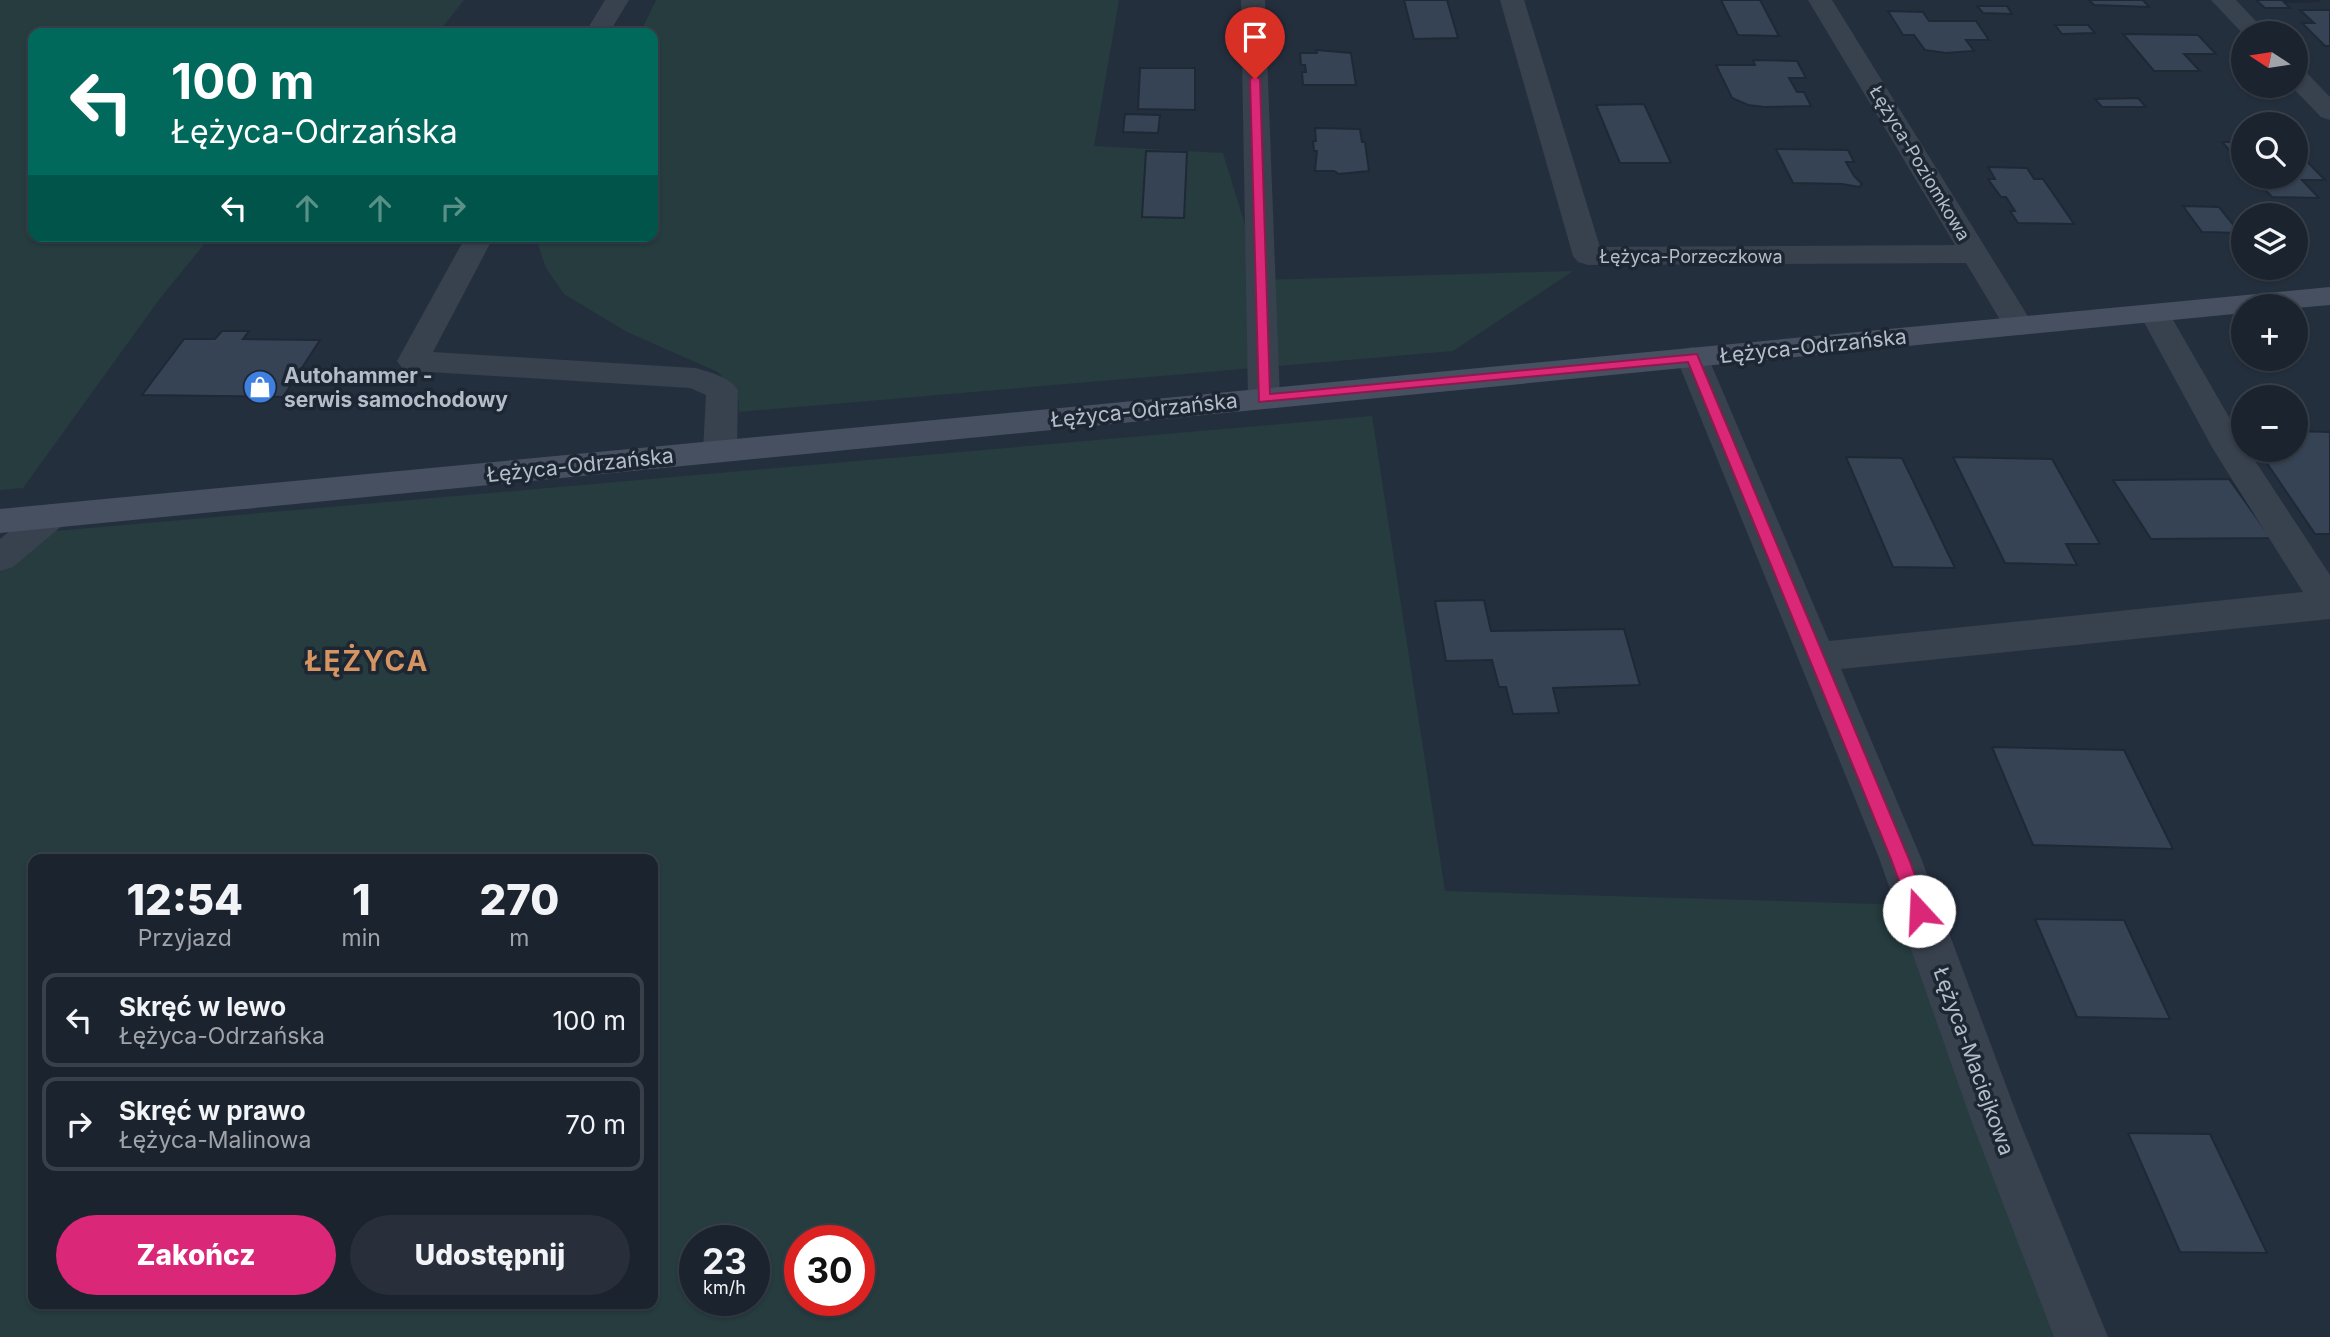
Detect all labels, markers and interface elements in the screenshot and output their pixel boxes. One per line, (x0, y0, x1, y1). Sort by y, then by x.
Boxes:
pin (1225, 7, 1285, 79)
icon: arrive (1236, 18, 1274, 56)
north arrow (2231, 21, 2308, 98)
map controls (2231, 21, 2308, 462)
text: 100 m (171, 52, 315, 111)
icon: left (56, 56, 147, 147)
street label: Łężyca-Poziomkowa (1865, 82, 1975, 244)
text: Łężyca-Odrzańska (171, 112, 458, 151)
button: search (2231, 112, 2308, 189)
icon: left (215, 189, 253, 227)
icon: ahead (288, 189, 326, 227)
icon: ahead (361, 189, 399, 227)
icon: right (434, 189, 472, 227)
button: layers (2231, 203, 2308, 280)
street label: Łężyca-Porzeczkowa (1599, 246, 1783, 267)
button: + (2231, 294, 2308, 371)
street label: Łężyca-Odrzańska (1718, 324, 1908, 368)
place label: Autohammer - serwis samochodowy (284, 363, 508, 412)
shop icon: Autohammer - serwis samochodowy (241, 368, 279, 406)
button: − (2231, 385, 2308, 462)
street label: Łężyca-Odrzańska (1049, 388, 1239, 432)
street label: Łężyca-Odrzańska (485, 443, 675, 487)
district label: ŁĘŻYCA (305, 643, 429, 678)
text: 12:54 (127, 874, 243, 925)
text: 1 (352, 874, 371, 925)
text: 270 (479, 874, 559, 925)
position arrow (1882, 874, 1956, 948)
text: Przyjazd (138, 924, 232, 952)
text: min (342, 924, 381, 952)
text: m (509, 924, 530, 952)
street label: Łężyca-Maciejkowa (1928, 963, 2020, 1159)
text: Skręć w lewo (119, 991, 286, 1022)
icon: left (60, 1001, 98, 1039)
text: 100 m (553, 1005, 626, 1036)
text: Łężyca-Odrzańska (119, 1022, 325, 1050)
text: Skręć w prawo (119, 1095, 306, 1126)
icon: right (60, 1105, 98, 1143)
text: 70 m (565, 1109, 626, 1140)
text: Łężyca-Malinowa (119, 1126, 311, 1154)
button: Zakończ (56, 1215, 336, 1295)
button: Udostępnij (350, 1215, 630, 1295)
speed limit sign: 30 (784, 1225, 875, 1316)
text: 23 (702, 1240, 747, 1282)
text: km/h (703, 1277, 746, 1298)

